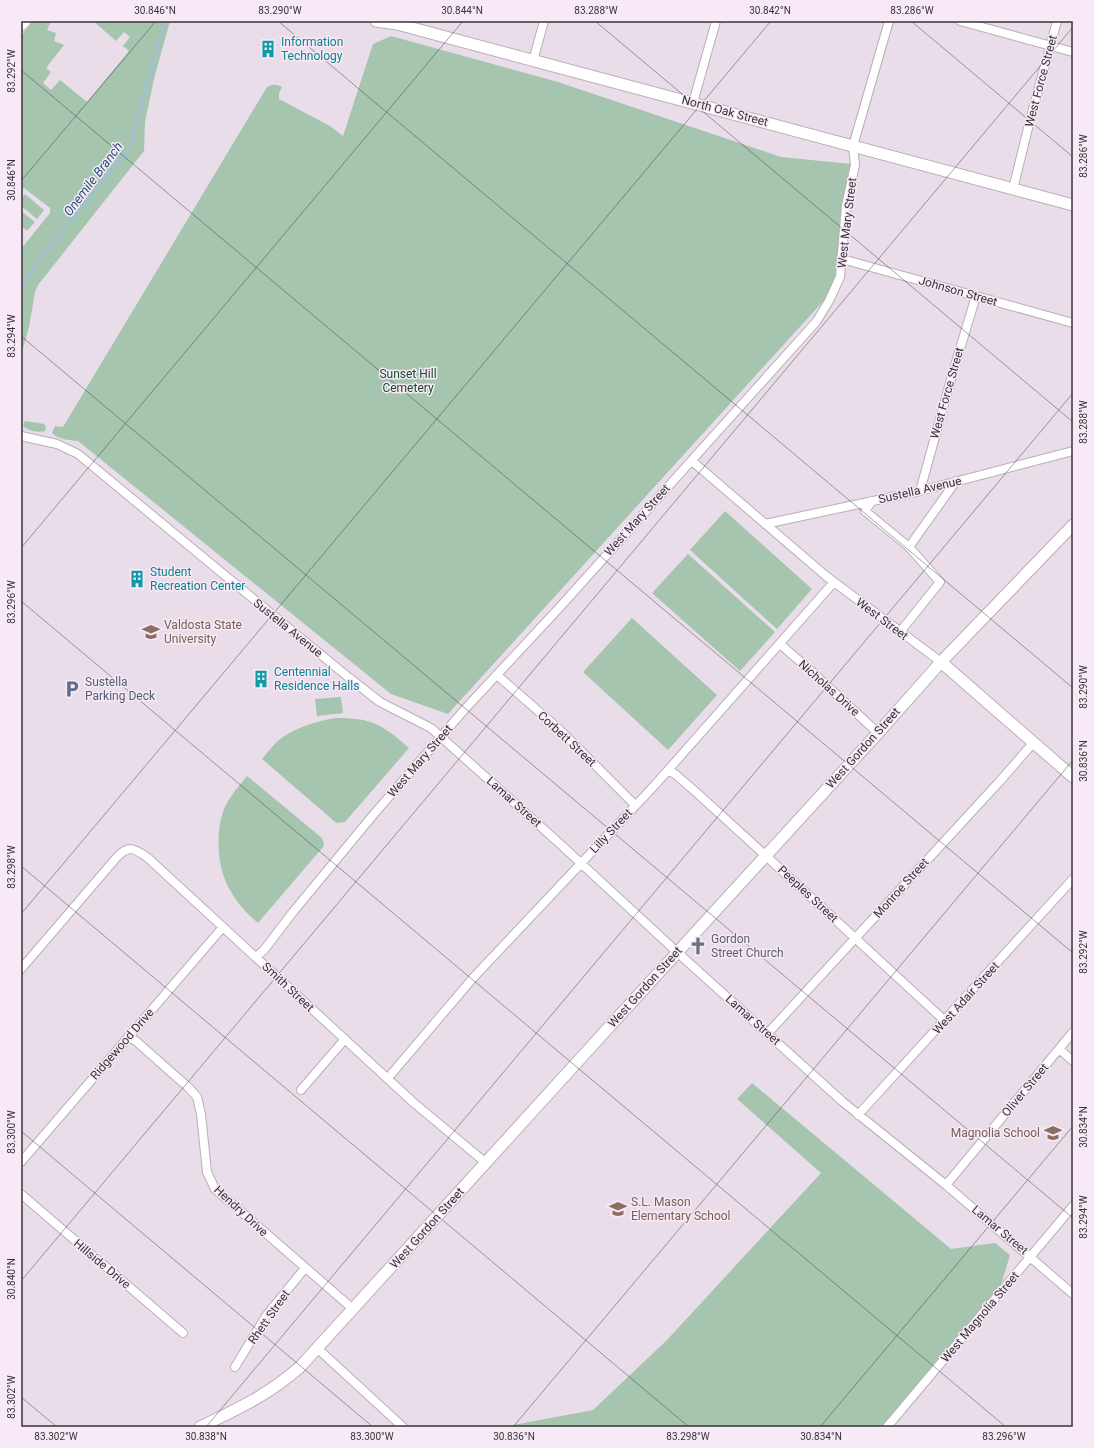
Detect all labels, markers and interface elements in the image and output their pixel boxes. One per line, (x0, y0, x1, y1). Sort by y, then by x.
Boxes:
text: 30.846°N (134, 5, 176, 16)
text: 83.290°W (258, 5, 302, 16)
text: 30.844°N (441, 5, 483, 16)
text: 83.288°W (574, 5, 618, 16)
text: 30.842°N (749, 5, 791, 16)
text: 83.286°W (890, 5, 934, 16)
street label: West Force Street (1022, 33, 1060, 128)
place label: Information Technology (281, 35, 343, 63)
building icon: Information Technology (258, 39, 278, 59)
text: 83.292°W (6, 49, 17, 93)
street label: North Oak Street (680, 93, 770, 129)
text: 83.286°W (1078, 134, 1089, 178)
water label: Onemile Branch (60, 139, 126, 219)
text: 30.846°N (6, 159, 17, 201)
street label: West Mary Street (834, 177, 860, 269)
street label: Johnson Street (917, 273, 999, 309)
text: 83.294°W (6, 314, 17, 358)
street label: West Force Street (927, 346, 967, 440)
park label: Sunset Hill Cemetery (379, 367, 437, 395)
text: 83.288°W (1078, 400, 1089, 444)
street label: Sustella Avenue (877, 474, 963, 506)
street label: West Mary Street (601, 481, 673, 559)
place label: Student Recreation Center (150, 565, 245, 593)
building icon: Student Recreation Center (127, 569, 147, 589)
text: 83.296°W (6, 580, 17, 624)
street label: West Street (853, 595, 911, 643)
street label: Sustella Avenue (251, 596, 325, 660)
place label: Valdosta State University (164, 618, 242, 646)
school or university icon: Valdosta State University (141, 622, 161, 642)
street label: Nicholas Drive (796, 657, 862, 719)
place label: Centennial Residence Halls (274, 665, 359, 693)
text: 83.290°W (1078, 665, 1089, 709)
building icon: Centennial Residence Halls (251, 669, 271, 689)
place label: Sustella Parking Deck (85, 675, 156, 703)
parking icon: Sustella Parking Deck (62, 679, 82, 699)
street label: West Gordon Street (823, 705, 903, 791)
street label: Corbett Street (535, 709, 599, 770)
street label: West Mary Street (385, 722, 455, 800)
text: 30.836°N (1078, 740, 1089, 782)
street label: Lamar Street (484, 774, 544, 830)
street label: Lilly Street (587, 806, 635, 856)
text: 83.298°W (6, 845, 17, 889)
street label: Monroe Street (870, 855, 932, 921)
street label: Peeples Street (775, 863, 841, 925)
text: 83.292°W (1078, 930, 1089, 974)
place label: Gordon Street Church (711, 932, 784, 960)
church icon: Gordon Street Church (688, 936, 708, 956)
street label: West Gordon Street (605, 944, 685, 1030)
street label: Smith Street (259, 959, 317, 1015)
street label: West Adair Street (930, 959, 1002, 1037)
street label: Lamar Street (723, 992, 783, 1048)
street label: Ridgewood Drive (87, 1006, 157, 1082)
street label: Oliver Street (999, 1061, 1051, 1119)
text: 30.834°N (1078, 1106, 1089, 1148)
text: 83.300°W (6, 1110, 17, 1154)
school or university icon: Magnolia School (1043, 1123, 1063, 1143)
place label: Magnolia School (951, 1126, 1040, 1140)
street label: Hendry Drive (211, 1183, 271, 1239)
street label: West Gordon Street (387, 1185, 467, 1271)
place label: S.L. Mason Elementary School (631, 1195, 731, 1223)
text: 83.294°W (1078, 1195, 1089, 1239)
school or university icon: S.L. Mason Elementary School (608, 1199, 628, 1219)
street label: Lamar Street (969, 1203, 1031, 1258)
street label: Hillside Drive (71, 1236, 133, 1292)
text: 30.840°N (6, 1258, 17, 1300)
street label: West Magnolia Street (938, 1269, 1022, 1365)
street label: Rhett Street (245, 1287, 293, 1347)
text: 83.302°W (6, 1375, 17, 1419)
text: 83.302°W (34, 1431, 78, 1442)
text: 30.838°N (185, 1431, 227, 1442)
text: 83.300°W (350, 1431, 394, 1442)
text: 30.836°N (493, 1431, 535, 1442)
text: 83.298°W (666, 1431, 710, 1442)
text: 30.834°N (800, 1431, 842, 1442)
text: 83.296°W (982, 1431, 1026, 1442)

